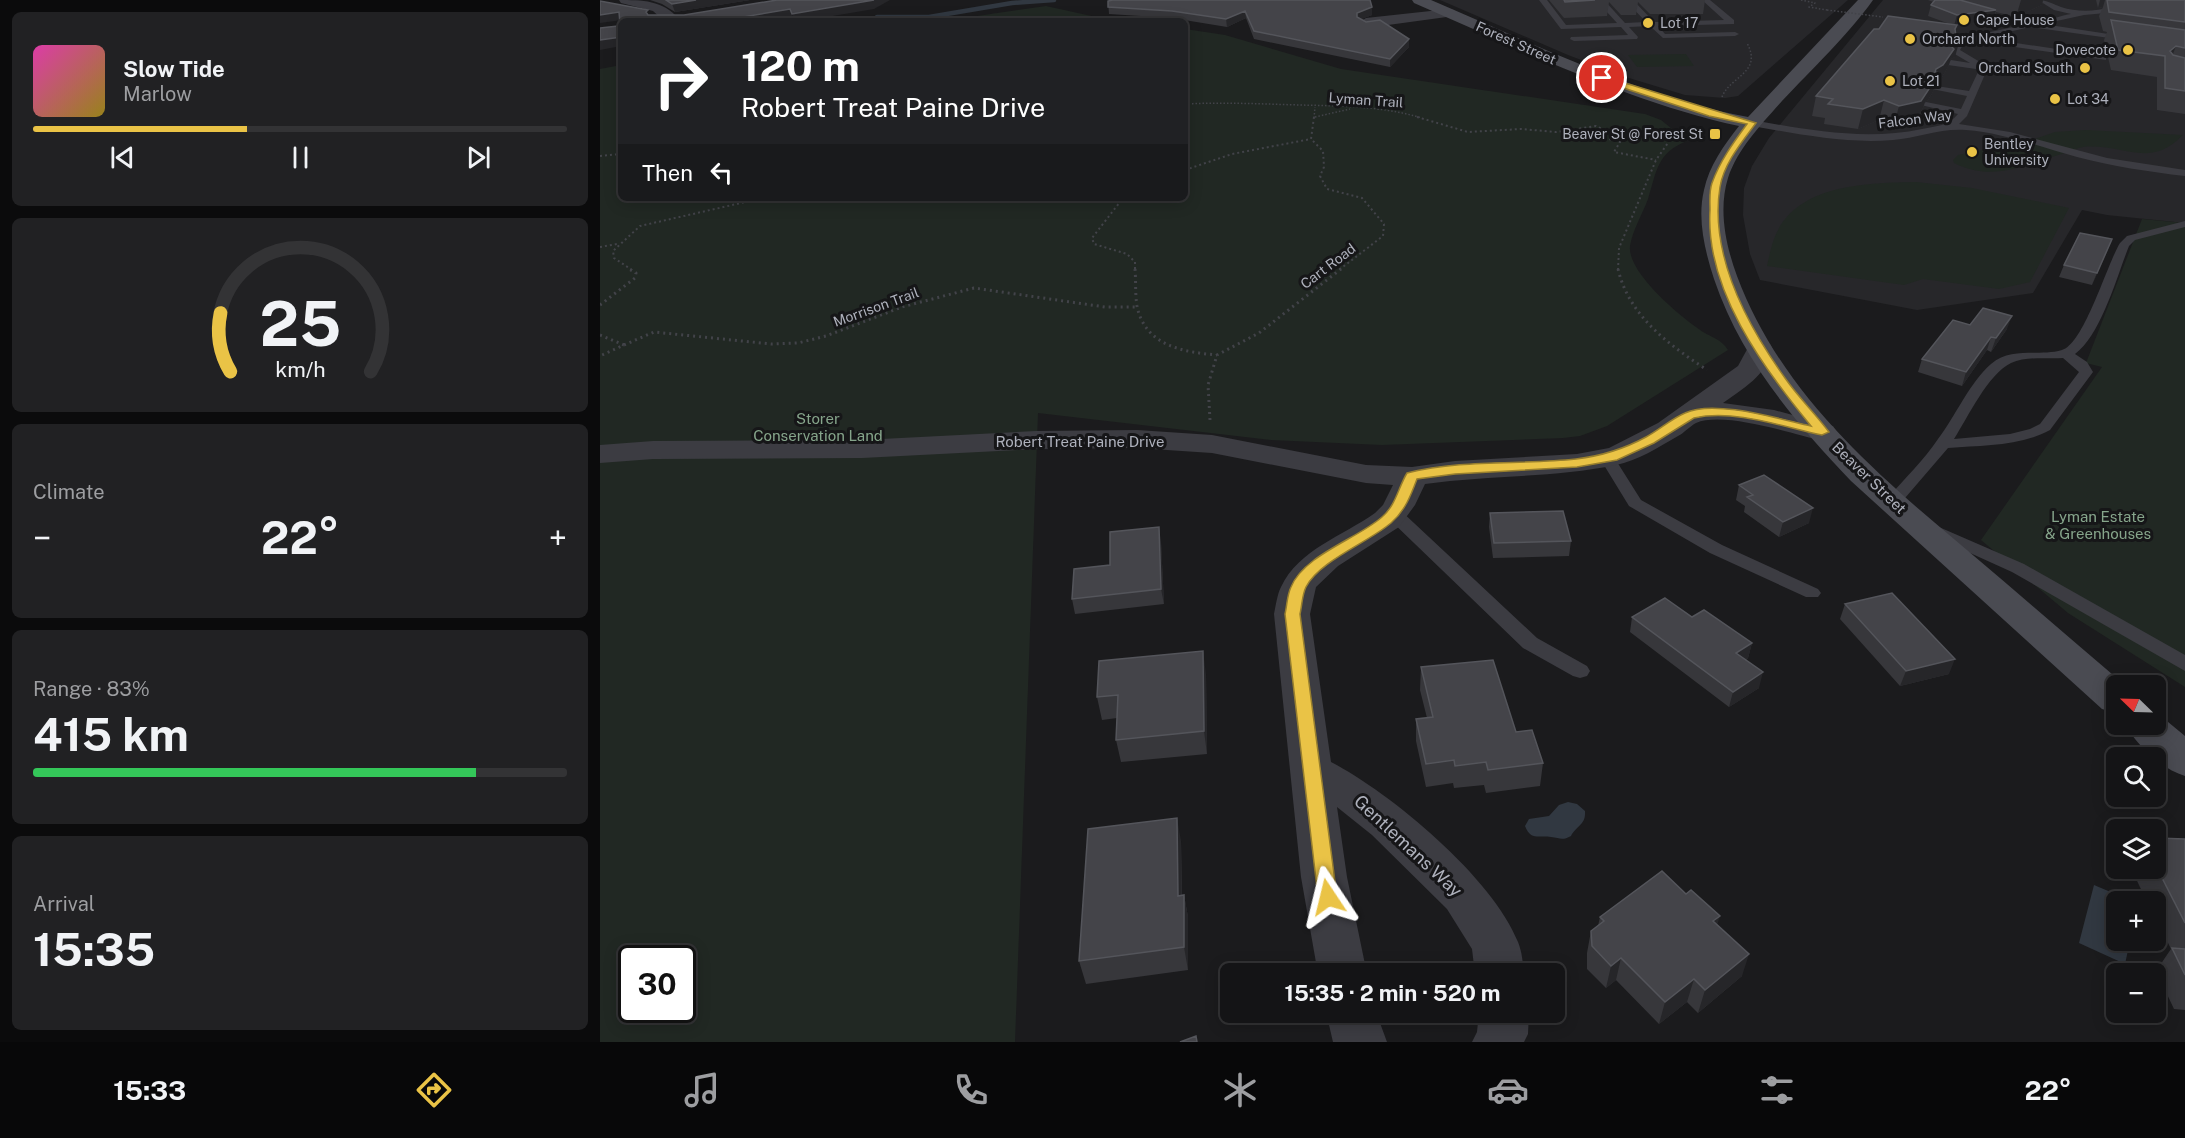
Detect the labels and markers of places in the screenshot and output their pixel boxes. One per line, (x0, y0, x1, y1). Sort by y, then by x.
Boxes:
place label: Cape House (1976, 12, 2055, 28)
marker: Cape House (1957, 13, 1971, 27)
place label: Lot 17 (1660, 15, 1698, 31)
marker: Lot 17 (1641, 16, 1655, 30)
place label: Orchard North (1922, 31, 2015, 47)
marker: Orchard North (1903, 32, 1917, 46)
place label: Dovecote (2055, 42, 2116, 58)
marker: Dovecote (2121, 43, 2135, 57)
pin (1576, 52, 1627, 103)
place label: Orchard South (1978, 60, 2073, 76)
marker: Orchard South (2078, 61, 2092, 75)
place label: Lot 21 (1902, 73, 1940, 89)
marker: Lot 21 (1883, 74, 1897, 88)
place label: Lot 34 (2067, 91, 2109, 107)
marker: Lot 34 (2048, 92, 2062, 106)
place label: Beaver St @ Forest St (1562, 126, 1703, 142)
marker: Beaver St @ Forest St (1708, 127, 1722, 141)
place label: Bentley University (1984, 136, 2050, 168)
marker: Bentley University (1965, 145, 1979, 159)

